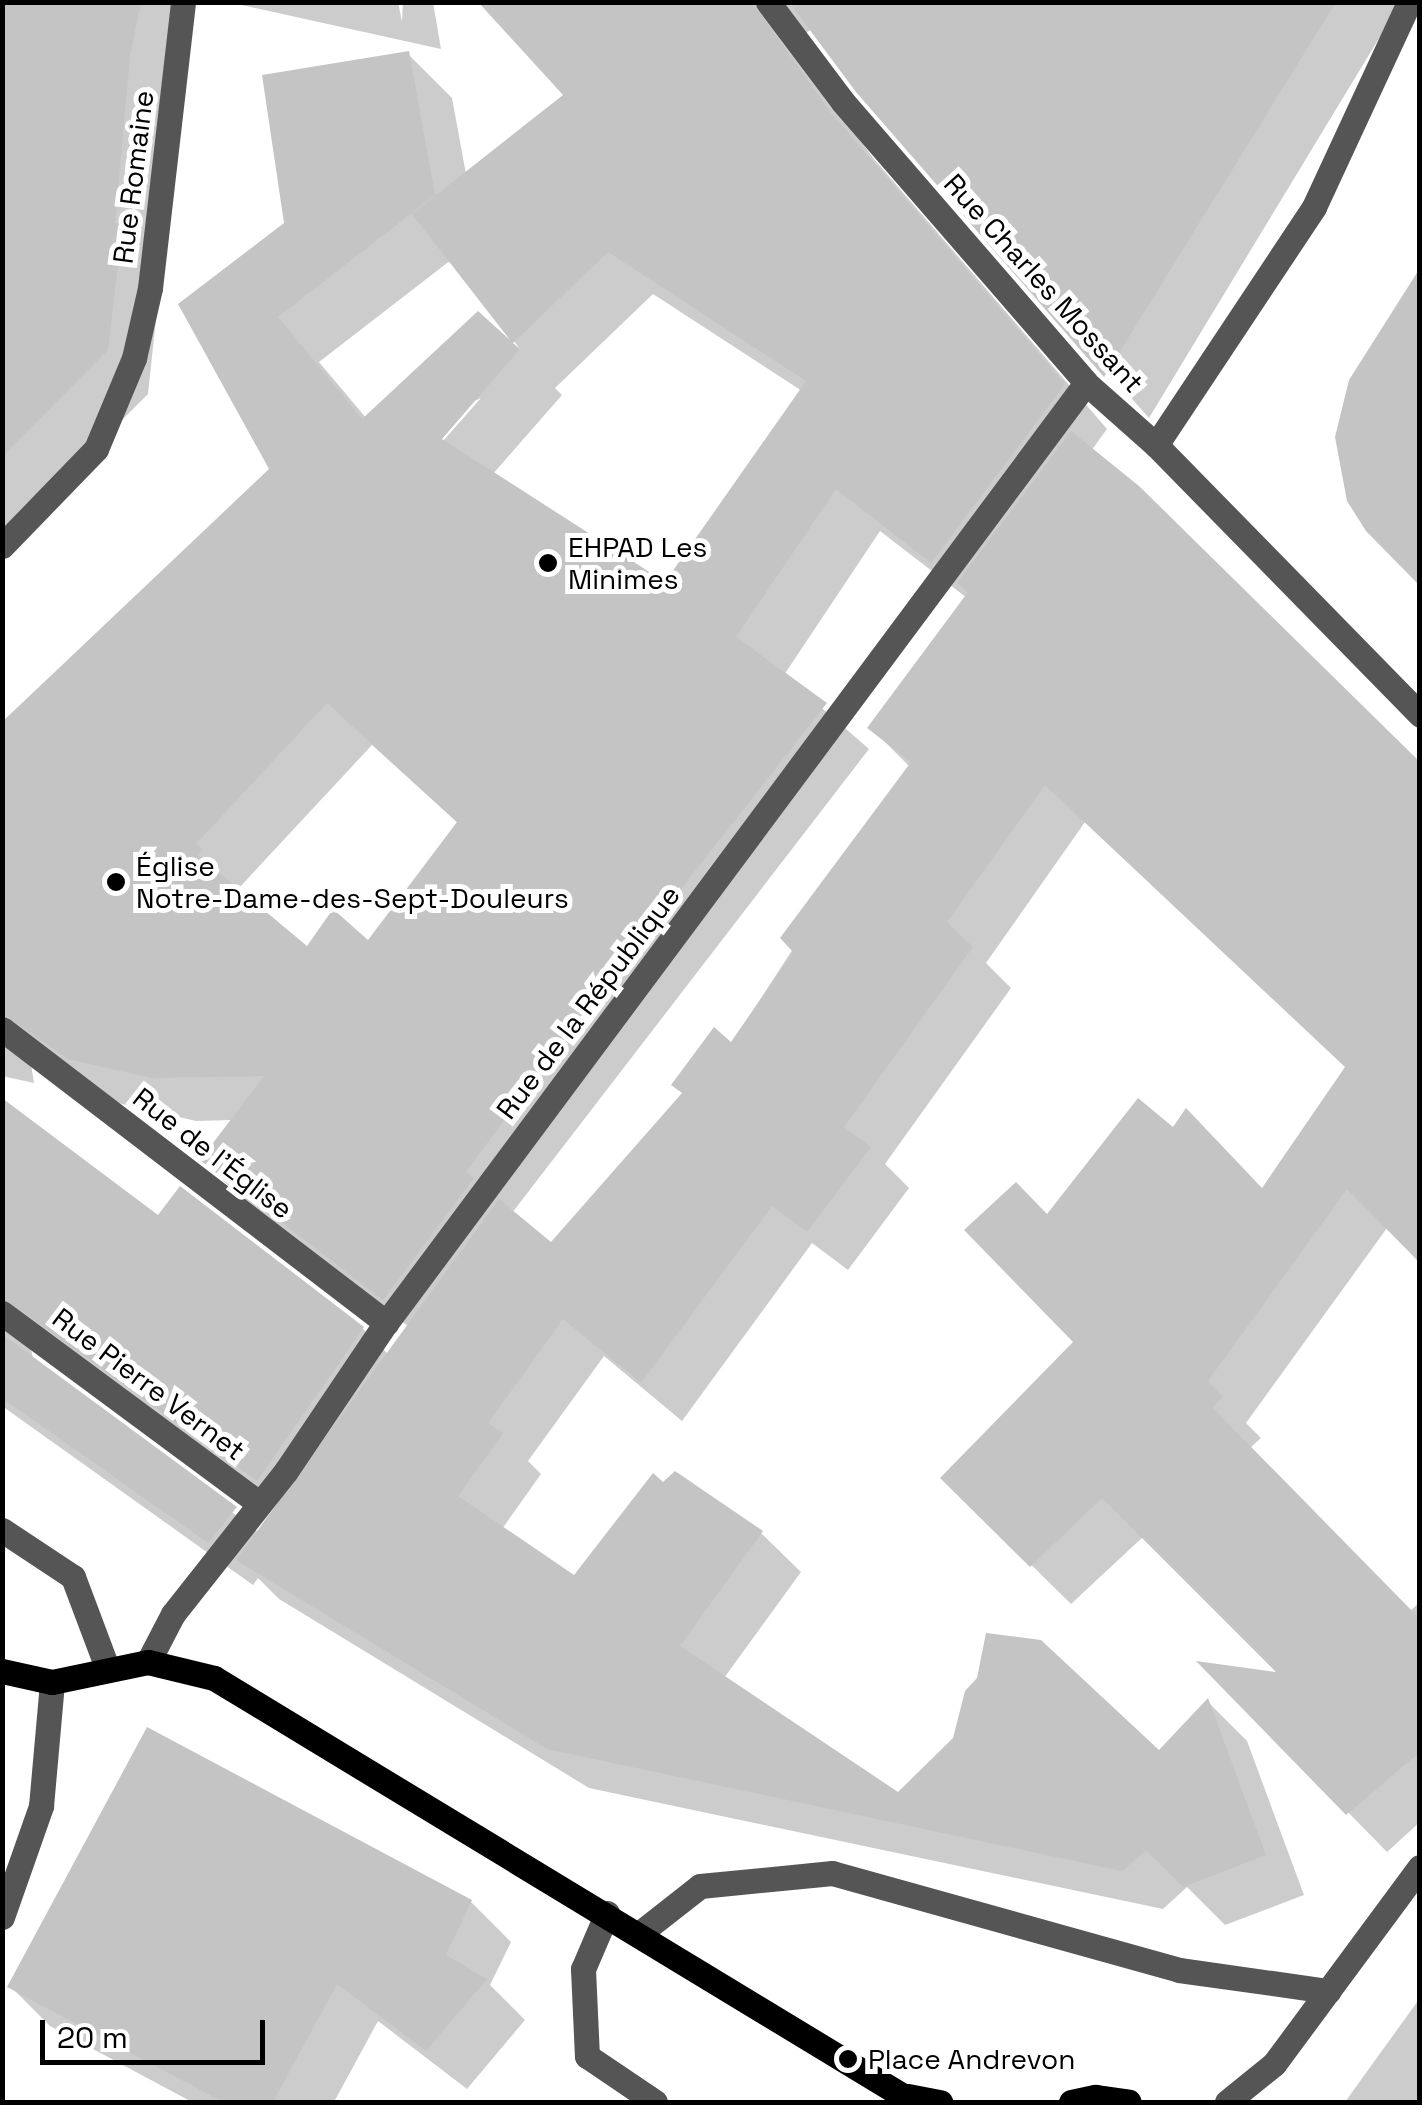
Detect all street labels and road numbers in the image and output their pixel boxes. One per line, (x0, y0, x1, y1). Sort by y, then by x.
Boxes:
street label: Rue Romaine (106, 88, 160, 266)
street label: Rue Charles Mossant (937, 167, 1151, 399)
street label: Rue de la République (489, 879, 687, 1125)
street label: Rue de l'Église (127, 1080, 299, 1226)
street label: Rue Pierre Vernet (46, 1301, 252, 1467)

